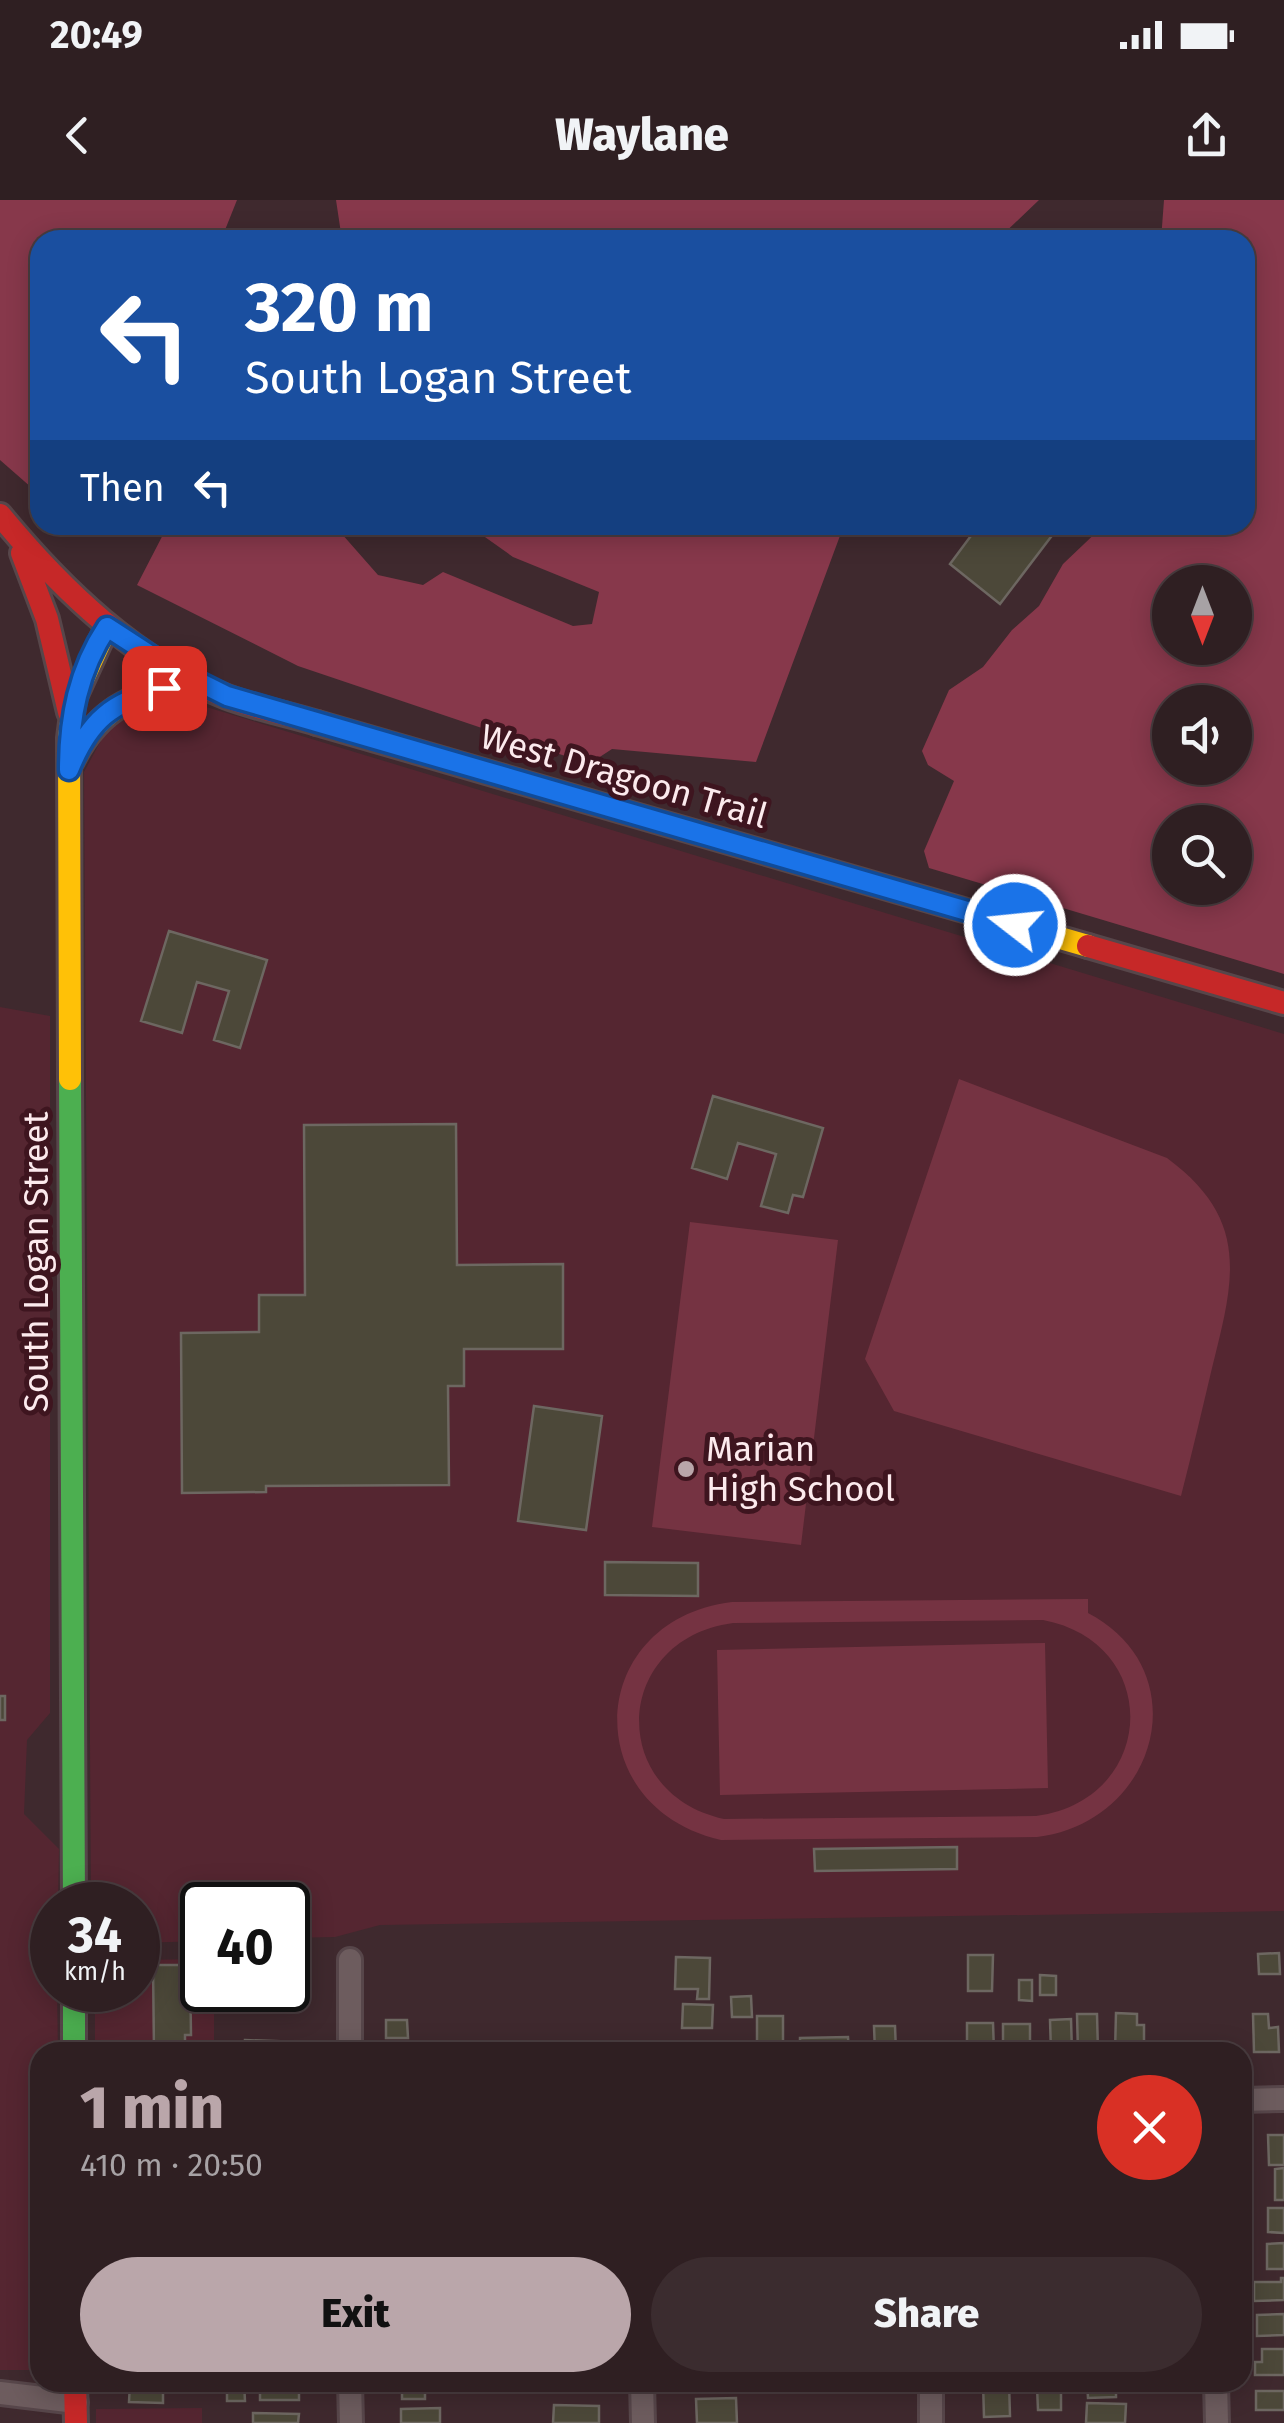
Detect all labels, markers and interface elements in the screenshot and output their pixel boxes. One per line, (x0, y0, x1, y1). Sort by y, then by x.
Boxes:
text: 20:49 (50, 12, 143, 58)
icon: back (50, 108, 105, 163)
text: Waylane (555, 108, 729, 162)
icon: share (1179, 108, 1234, 163)
text: 320 m (245, 266, 434, 350)
icon: left (80, 270, 210, 400)
text: South Logan Street (245, 351, 632, 405)
icon: left (185, 460, 240, 515)
text: Then (80, 465, 165, 511)
north arrow (1152, 565, 1252, 665)
map controls (1152, 565, 1252, 905)
pin (122, 646, 207, 731)
icon: arrive (137, 661, 192, 716)
button: sound (1152, 685, 1252, 785)
street label: West Dragoon Trail (476, 715, 772, 837)
button: search (1152, 805, 1252, 905)
position arrow (963, 873, 1067, 977)
street label: South Logan Street (15, 1111, 57, 1412)
place label: Marian High School (706, 1428, 895, 1510)
marker: Marian High School (675, 1458, 697, 1480)
speed limit sign: 40 (180, 1882, 310, 2012)
text: 34 (68, 1905, 122, 1965)
text: km/h (64, 1957, 126, 1987)
text: 1 min (80, 2072, 224, 2144)
button: close (1097, 2075, 1202, 2180)
text: 410 m · 20:50 (80, 2146, 263, 2184)
button: Exit (80, 2257, 631, 2372)
button: Share (651, 2257, 1202, 2372)

